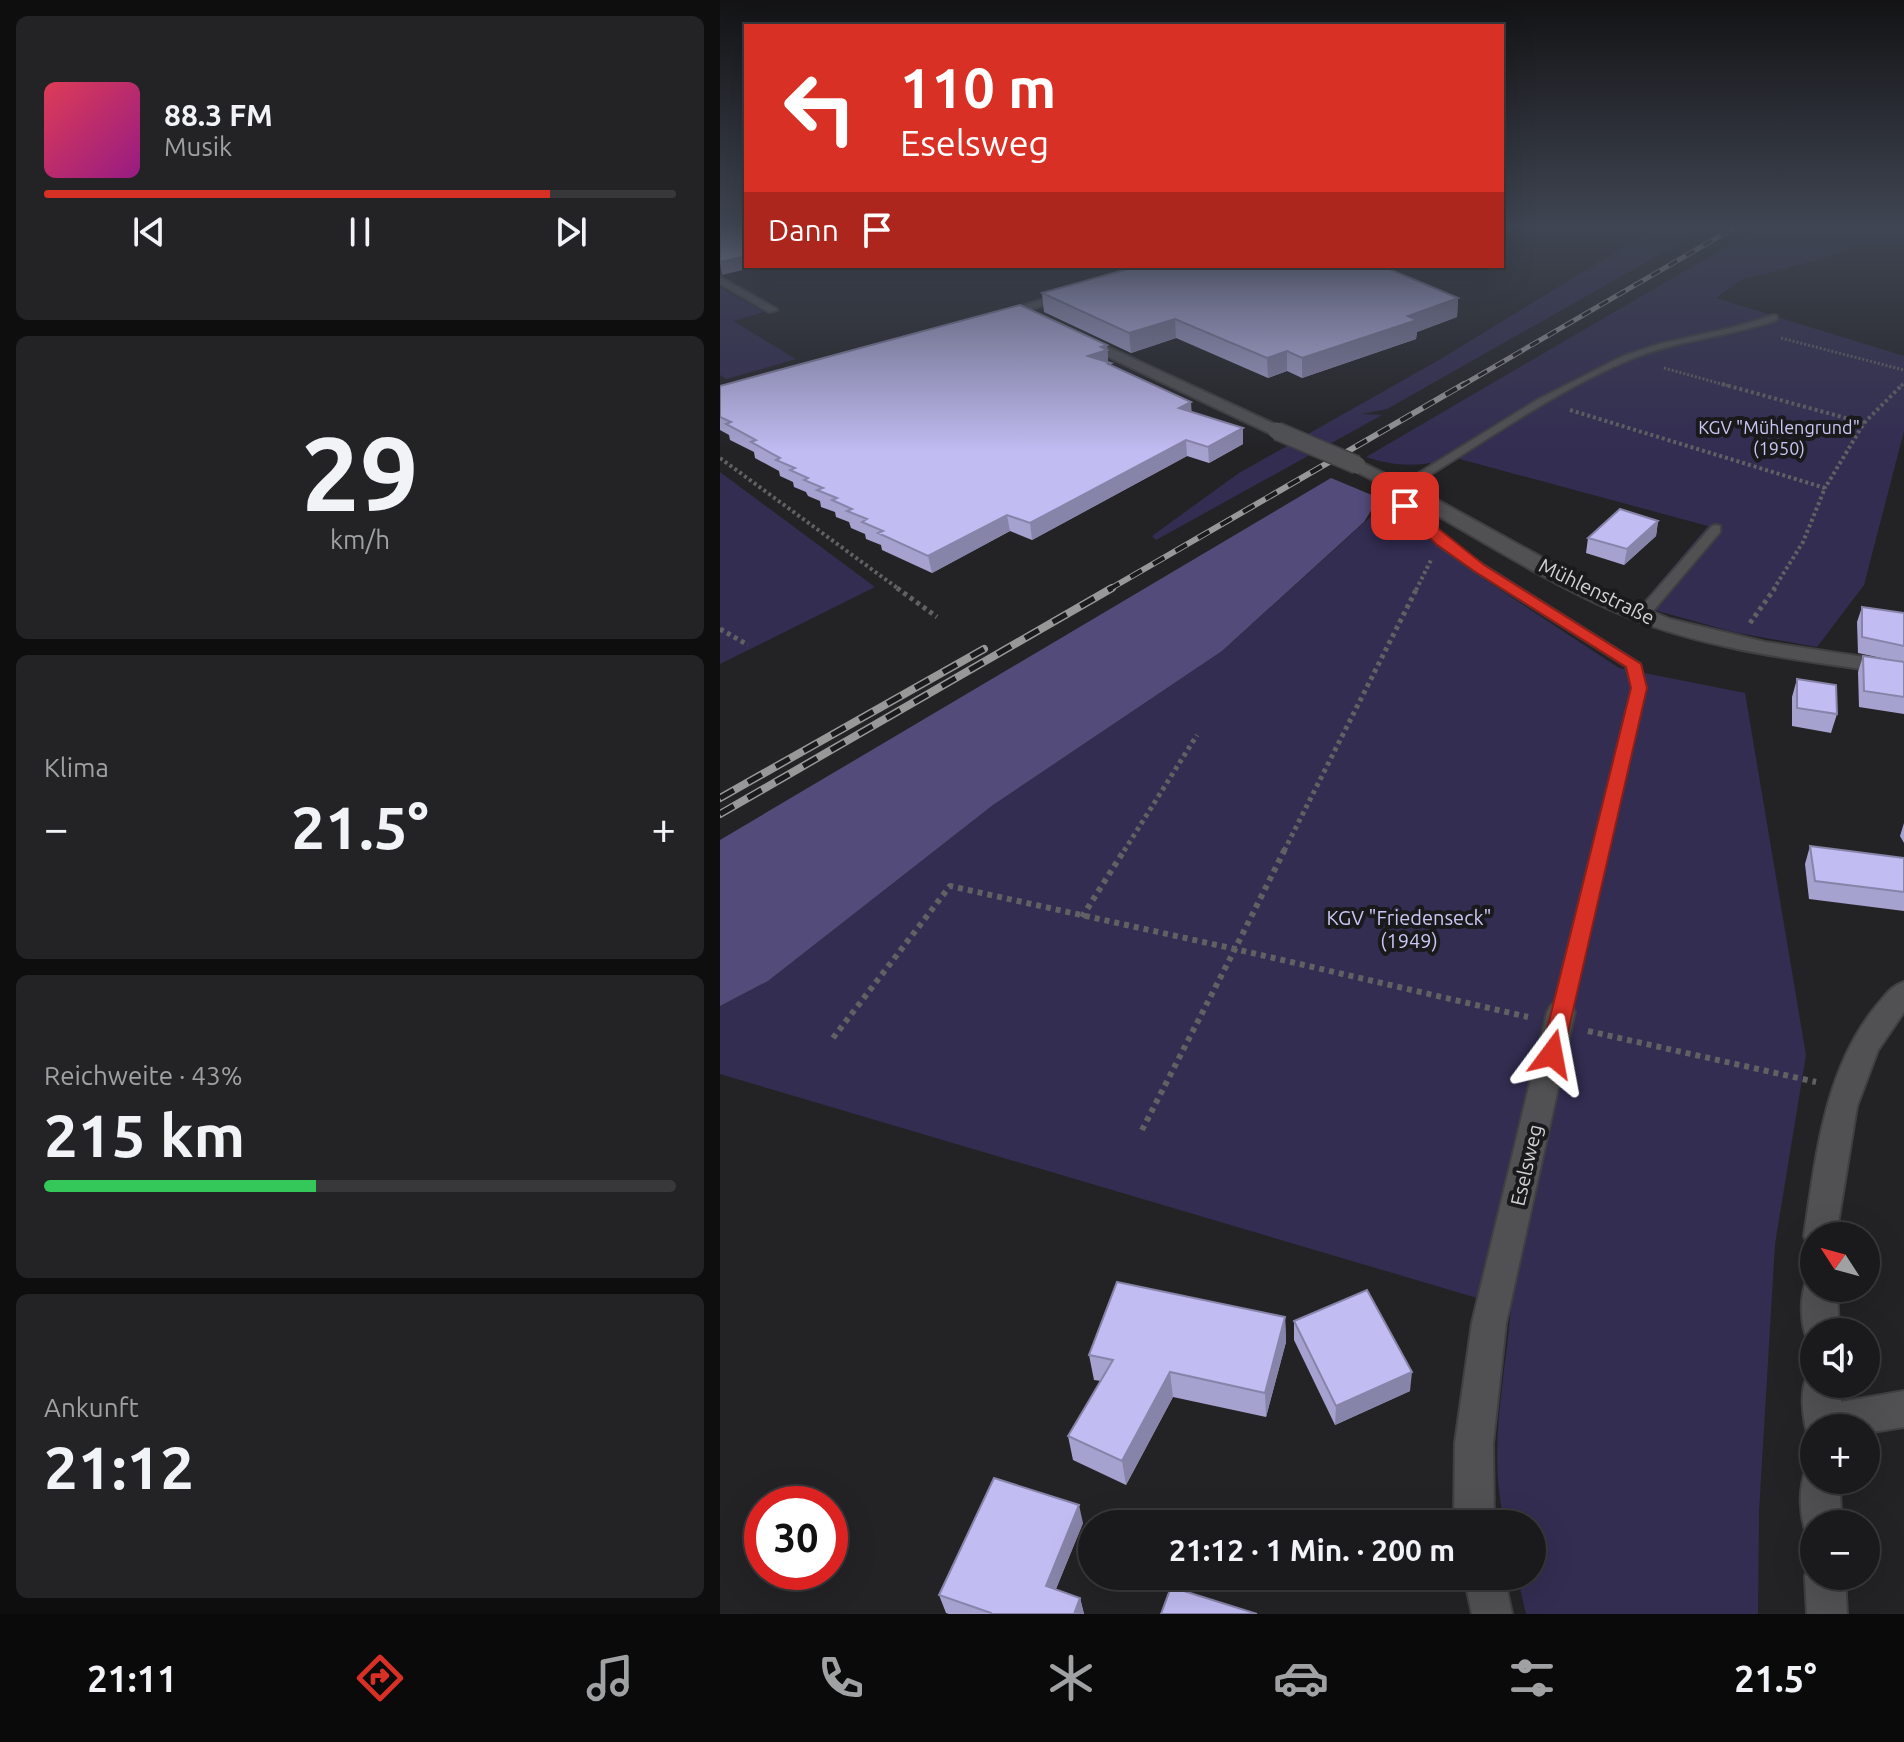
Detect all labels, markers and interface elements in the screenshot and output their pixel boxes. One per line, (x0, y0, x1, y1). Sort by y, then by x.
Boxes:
icon: left (768, 56, 872, 160)
text: 110 m (900, 56, 1056, 119)
text: 88.3 FM (164, 98, 273, 132)
text: Eselsweg (900, 122, 1049, 163)
text: Musik (164, 132, 232, 161)
icon: arrive (855, 208, 899, 252)
icon: previous (127, 210, 171, 254)
icon: pause (338, 210, 382, 254)
icon: next (549, 210, 593, 254)
text: Dann (768, 213, 839, 247)
text: 29 (301, 414, 419, 531)
park label: KGV "Mühlengrund" (1950) (1698, 417, 1860, 459)
pin (1371, 472, 1439, 540)
icon: arrive (1383, 484, 1427, 528)
text: km/h (330, 525, 390, 554)
street label: Mühlenstraße (1536, 553, 1658, 629)
text: Klima (44, 753, 109, 782)
text: 21.5° (291, 793, 429, 860)
text: − (44, 803, 69, 852)
text: + (651, 803, 676, 852)
park label: KGV "Friedenseck" (1949) (1326, 906, 1492, 952)
position arrow (1510, 1012, 1594, 1096)
text: Reichweite · 43% (44, 1061, 243, 1090)
text: 215 km (44, 1101, 245, 1168)
street label: Eselsweg (1505, 1122, 1547, 1208)
north arrow (1800, 1222, 1880, 1302)
map controls (1800, 1222, 1880, 1590)
button: sound (1800, 1318, 1880, 1398)
text: Ankunft (44, 1393, 139, 1422)
button: + (1800, 1414, 1880, 1494)
text: 21:12 (44, 1433, 194, 1500)
speed limit sign: 30 (744, 1486, 848, 1590)
button: − (1800, 1510, 1880, 1590)
text: 21:12 · 1 Min. · 200 m (1169, 1533, 1455, 1567)
icon: directions (352, 1650, 408, 1706)
icon: music (582, 1650, 638, 1706)
icon: phone (813, 1650, 869, 1706)
icon: climate (1043, 1650, 1099, 1706)
icon: car (1273, 1650, 1329, 1706)
icon: filters (1504, 1650, 1560, 1706)
text: 21:11 (87, 1658, 177, 1699)
text: 21.5° (1734, 1658, 1817, 1699)

